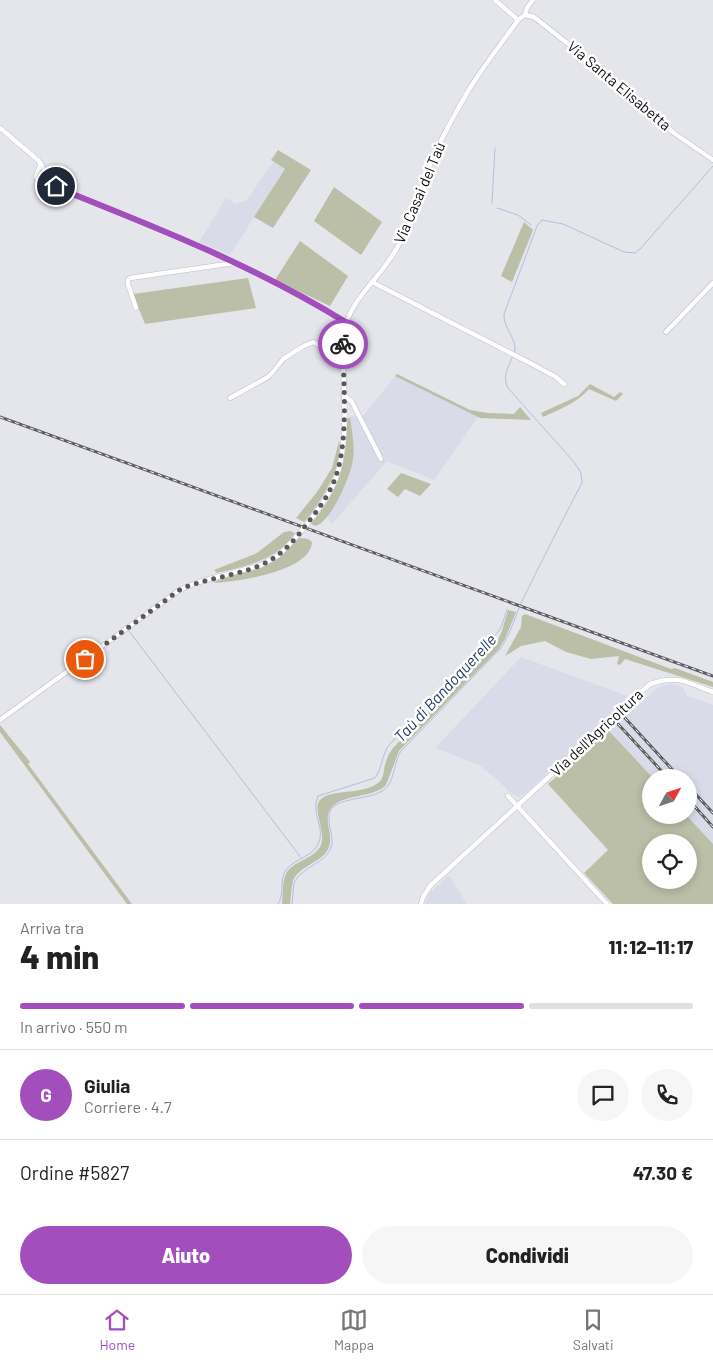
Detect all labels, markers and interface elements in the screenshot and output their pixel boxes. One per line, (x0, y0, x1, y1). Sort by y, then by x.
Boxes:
street label: Via Santa Elisabetta (564, 37, 675, 134)
street label: Via Casai del Taù (390, 139, 449, 246)
pin (35, 165, 77, 207)
icon: home (42, 172, 70, 200)
courier (318, 319, 368, 369)
icon: bike (329, 330, 357, 358)
water label: Taù di Bandoquerelle (390, 630, 500, 746)
pin (64, 638, 106, 680)
icon: bag (71, 645, 99, 673)
street label: Via dell'Agricoltura (546, 685, 646, 780)
north arrow (642, 769, 698, 824)
map controls (642, 769, 697, 889)
button: locate (642, 834, 697, 889)
text: Arriva tra (20, 918, 84, 937)
text: 11:12–11:17 (608, 935, 693, 958)
text: 4 min (20, 937, 99, 975)
text: In arrivo · 550 m (20, 1017, 128, 1036)
button: chat (577, 1069, 629, 1121)
button: phone (641, 1069, 693, 1121)
text: Giulia (84, 1074, 130, 1097)
text: G (40, 1083, 52, 1106)
text: Corriere · 4.7 (84, 1097, 172, 1116)
text: Ordine #5827 (20, 1161, 129, 1184)
text: 47.30 € (633, 1161, 693, 1184)
button: Aiuto (20, 1226, 352, 1284)
button: Condividi (362, 1226, 693, 1284)
tab: Home (99, 1306, 135, 1353)
tab: Mappa (334, 1306, 374, 1353)
tab: Salvati (573, 1306, 614, 1353)

